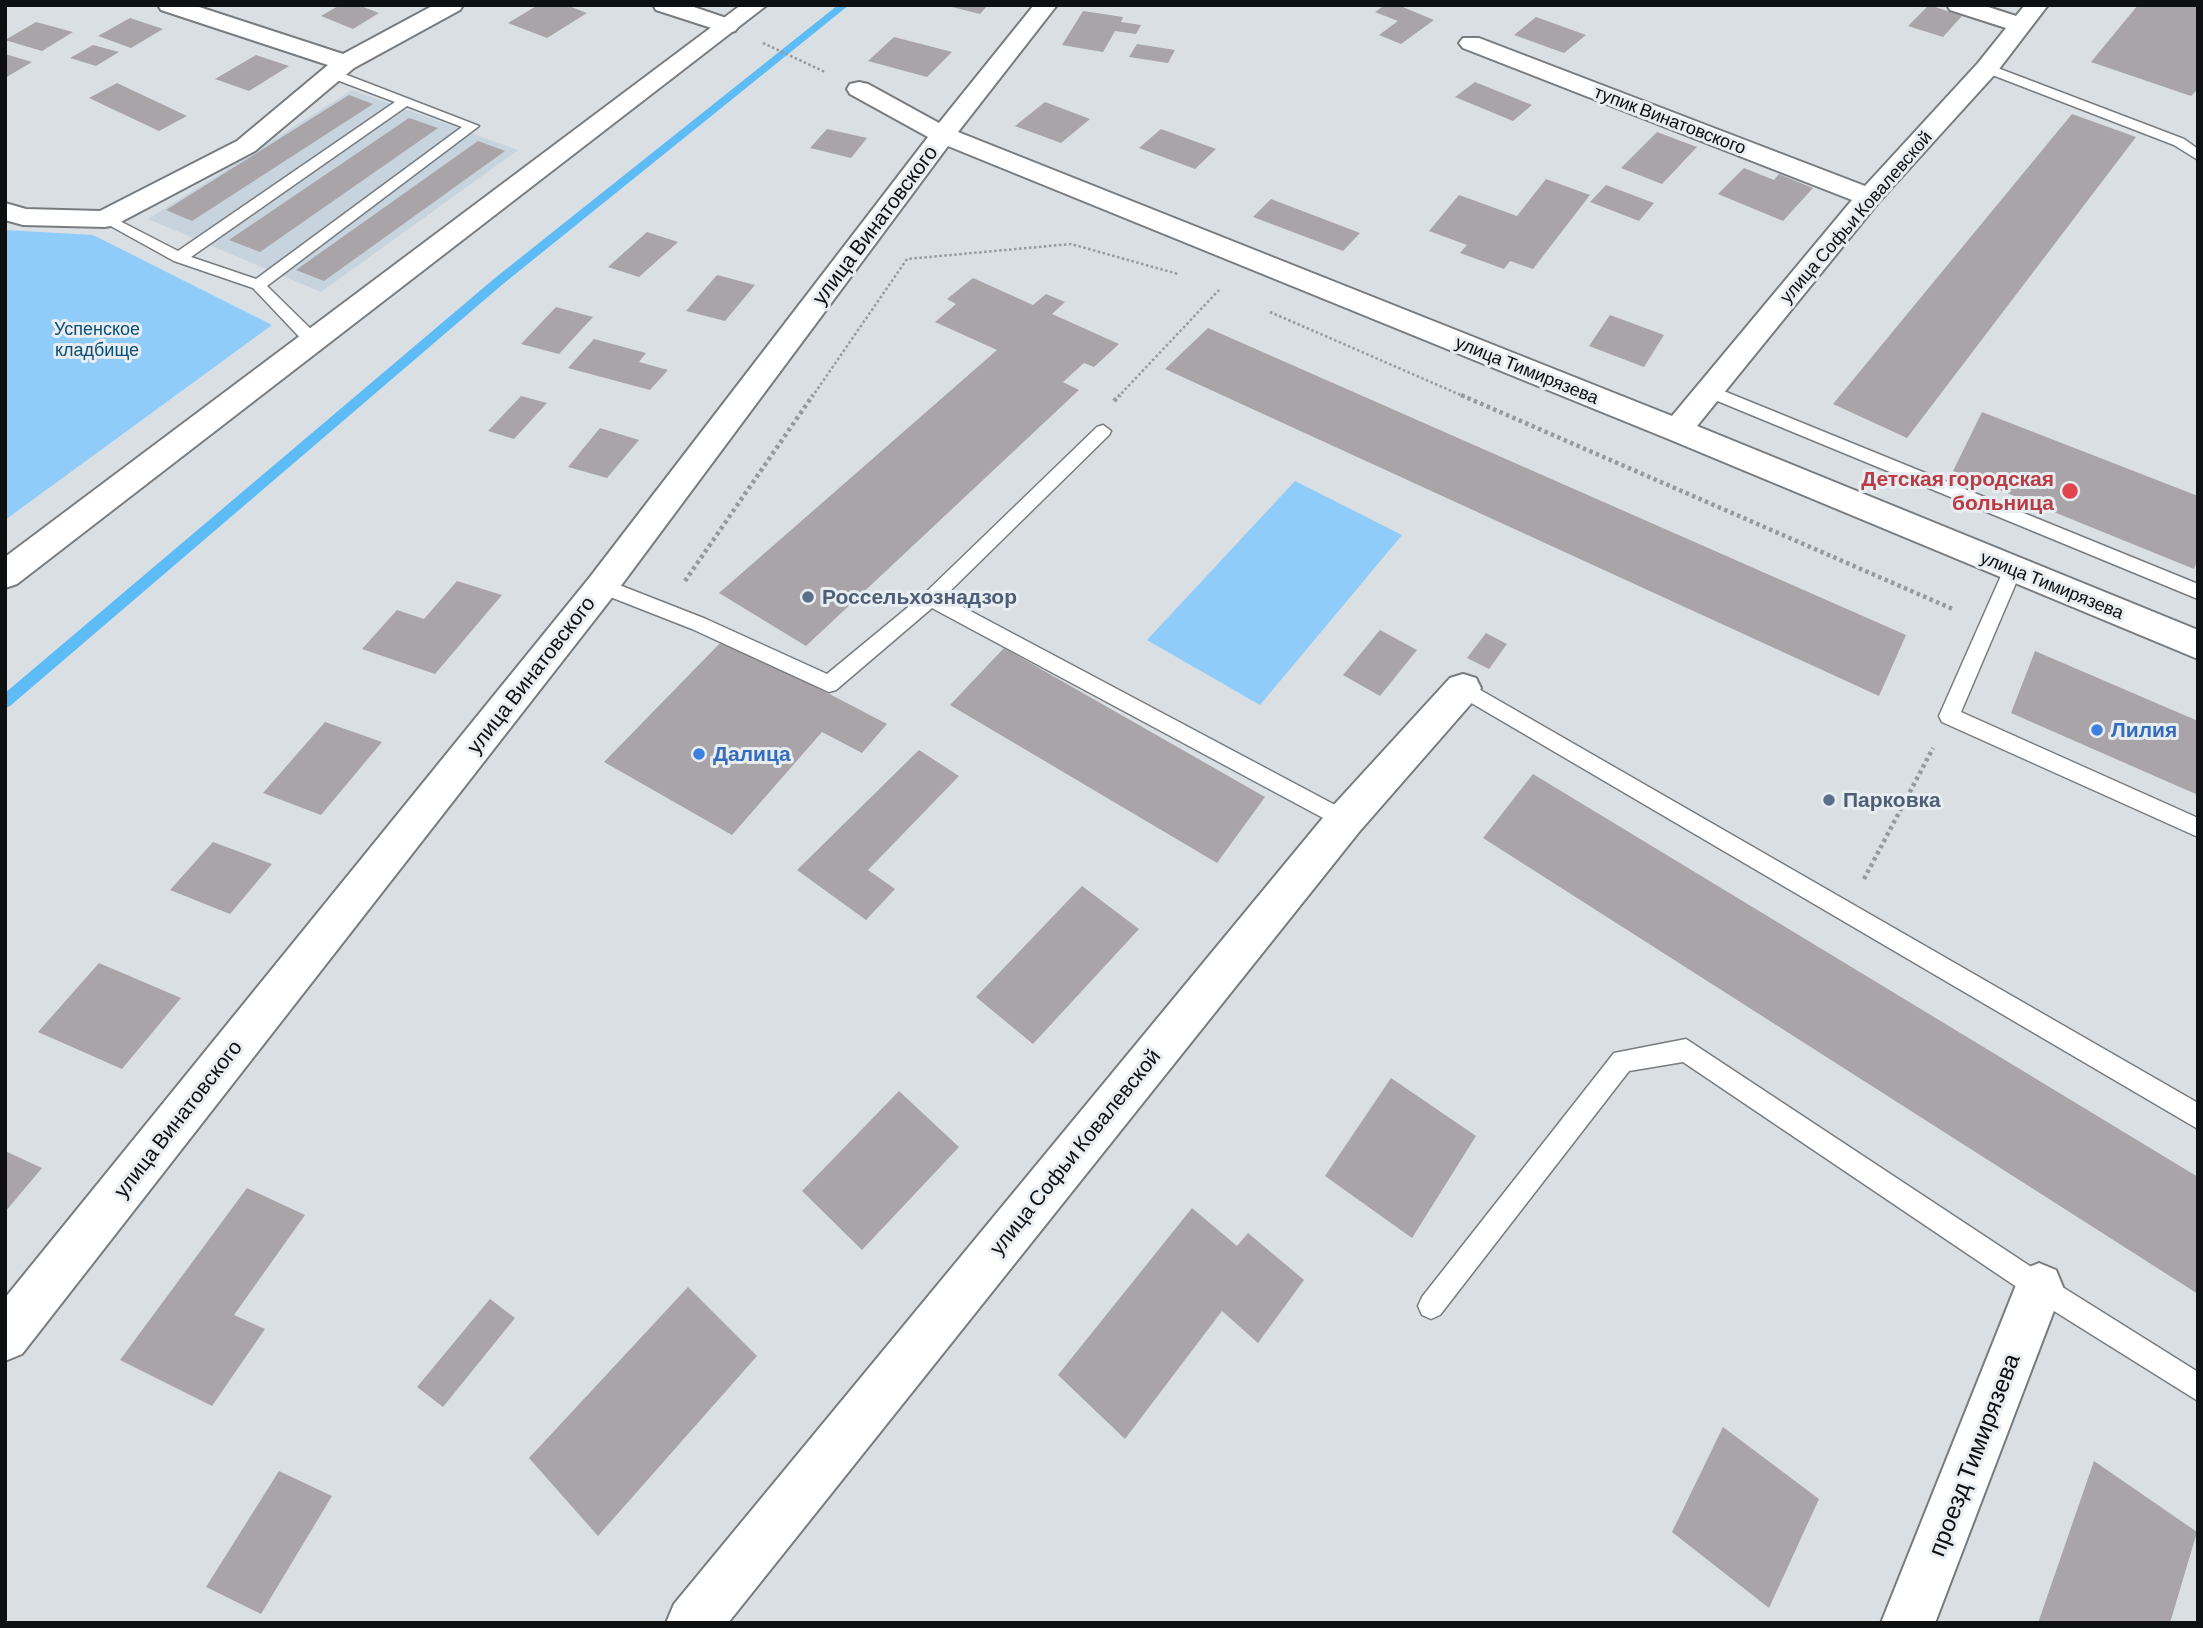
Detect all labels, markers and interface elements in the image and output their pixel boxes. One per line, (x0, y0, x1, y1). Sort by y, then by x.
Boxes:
street label: тупик Винатовского (1591, 81, 1749, 159)
street label: улица Софьи Ковалевской (1775, 127, 1937, 307)
street label: улица Винатовского (807, 140, 943, 310)
park label: Успенское кладбище (54, 318, 140, 360)
street label: улица Тимирязева (1452, 331, 1602, 409)
place label: Детская городская больница (1861, 466, 2054, 516)
marker: Детская городская больница (2060, 481, 2080, 501)
street label: улица Тимирязева (1977, 546, 2127, 624)
place label: Россельхознадзор (822, 584, 1017, 610)
marker: Россельхознадзор (800, 589, 816, 605)
street label: улица Винатовского (462, 591, 600, 759)
place label: Лилия (2111, 717, 2177, 743)
marker: Лилия (2089, 722, 2105, 738)
place label: Далица (713, 741, 791, 767)
marker: Далица (691, 746, 707, 762)
place label: Парковка (1843, 787, 1941, 813)
marker: Парковка (1821, 792, 1837, 808)
street label: улица Винатовского (109, 1035, 247, 1203)
street label: улица Софьи Ковалевской (984, 1044, 1166, 1260)
street label: проезд Тимирязева (1922, 1350, 2026, 1560)

